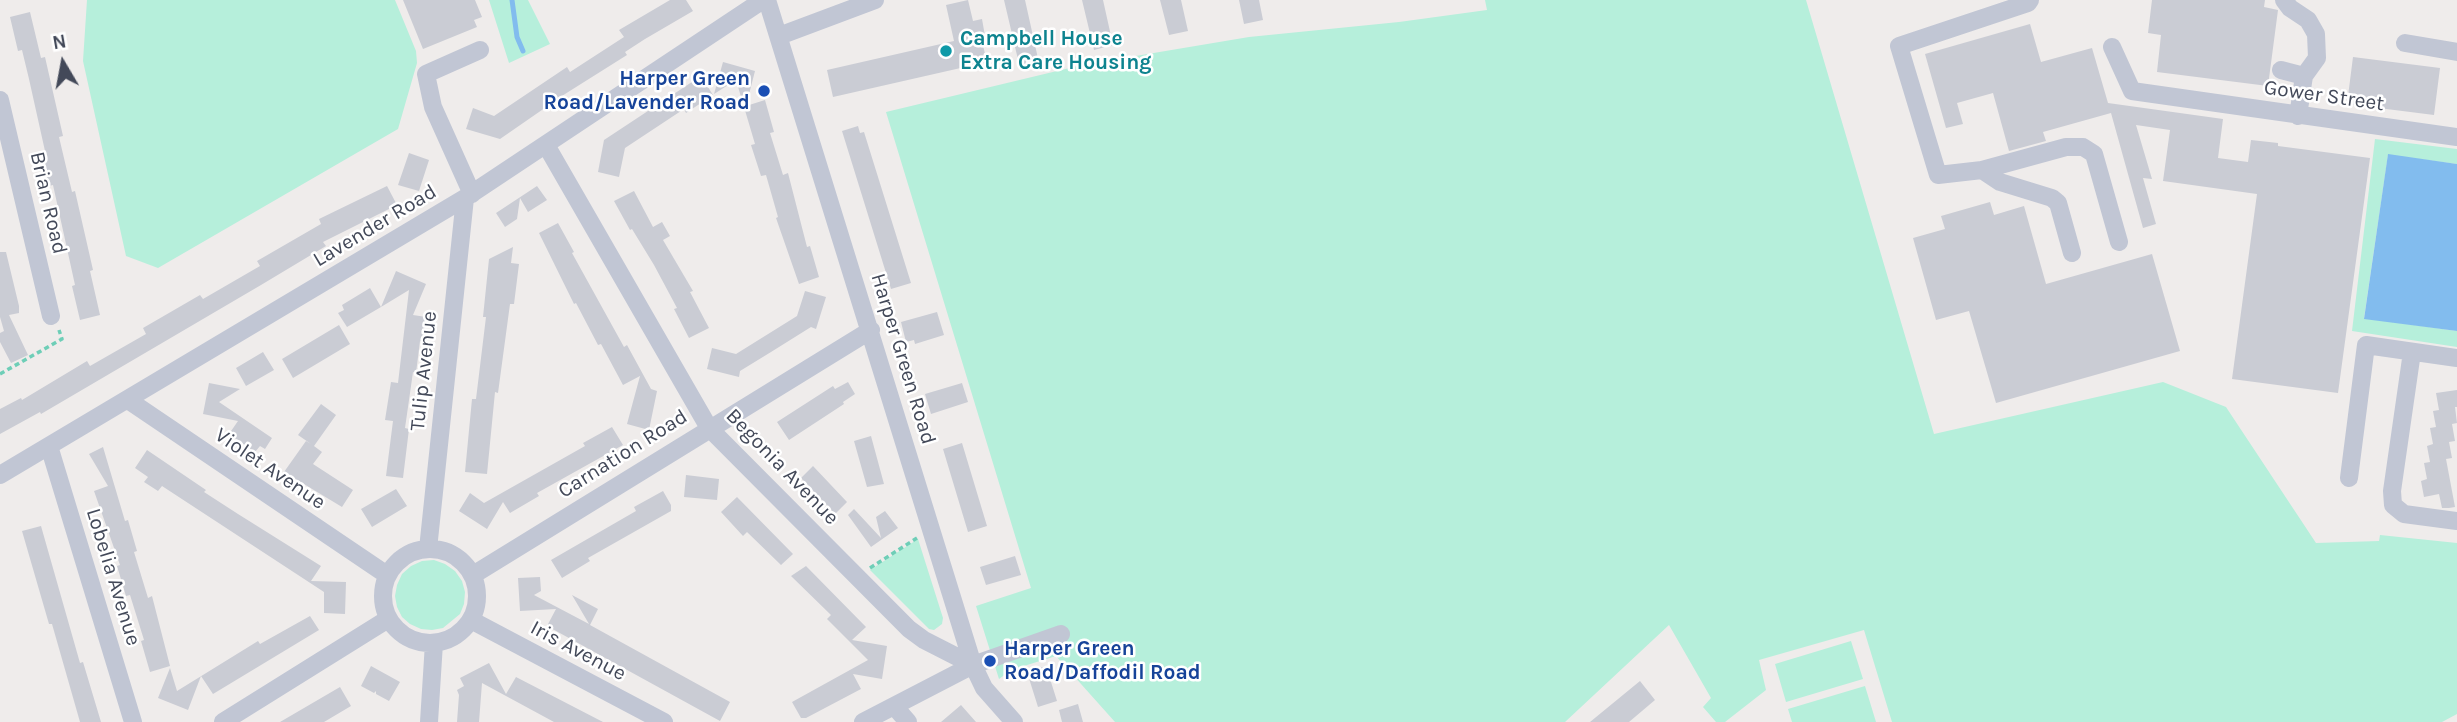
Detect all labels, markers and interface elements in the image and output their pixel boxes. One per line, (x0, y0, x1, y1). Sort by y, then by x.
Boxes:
place label: Campbell House Extra Care Housing (960, 26, 1151, 76)
north arrow (28, 28, 98, 98)
text: N (51, 30, 68, 54)
marker: Campbell House Extra Care Housing (938, 43, 954, 59)
place label: Harper Green Road/Lavender Road (544, 66, 750, 116)
street label: Gower Street (2262, 75, 2386, 117)
marker: Harper Green Road/Lavender Road (756, 83, 772, 99)
street label: Brian Road (24, 149, 72, 257)
street label: Lavender Road (309, 179, 441, 273)
street label: Harper Green Road (865, 270, 941, 448)
street label: Tulip Avenue (405, 310, 443, 432)
street label: Carnation Road (554, 404, 692, 504)
street label: Begonia Avenue (720, 404, 844, 530)
street label: Violet Avenue (210, 423, 330, 515)
street label: Lobelia Avenue (80, 505, 146, 649)
street label: Iris Avenue (526, 615, 630, 687)
place label: Harper Green Road/Daffodil Road (1004, 636, 1201, 686)
marker: Harper Green Road/Daffodil Road (982, 653, 998, 669)

